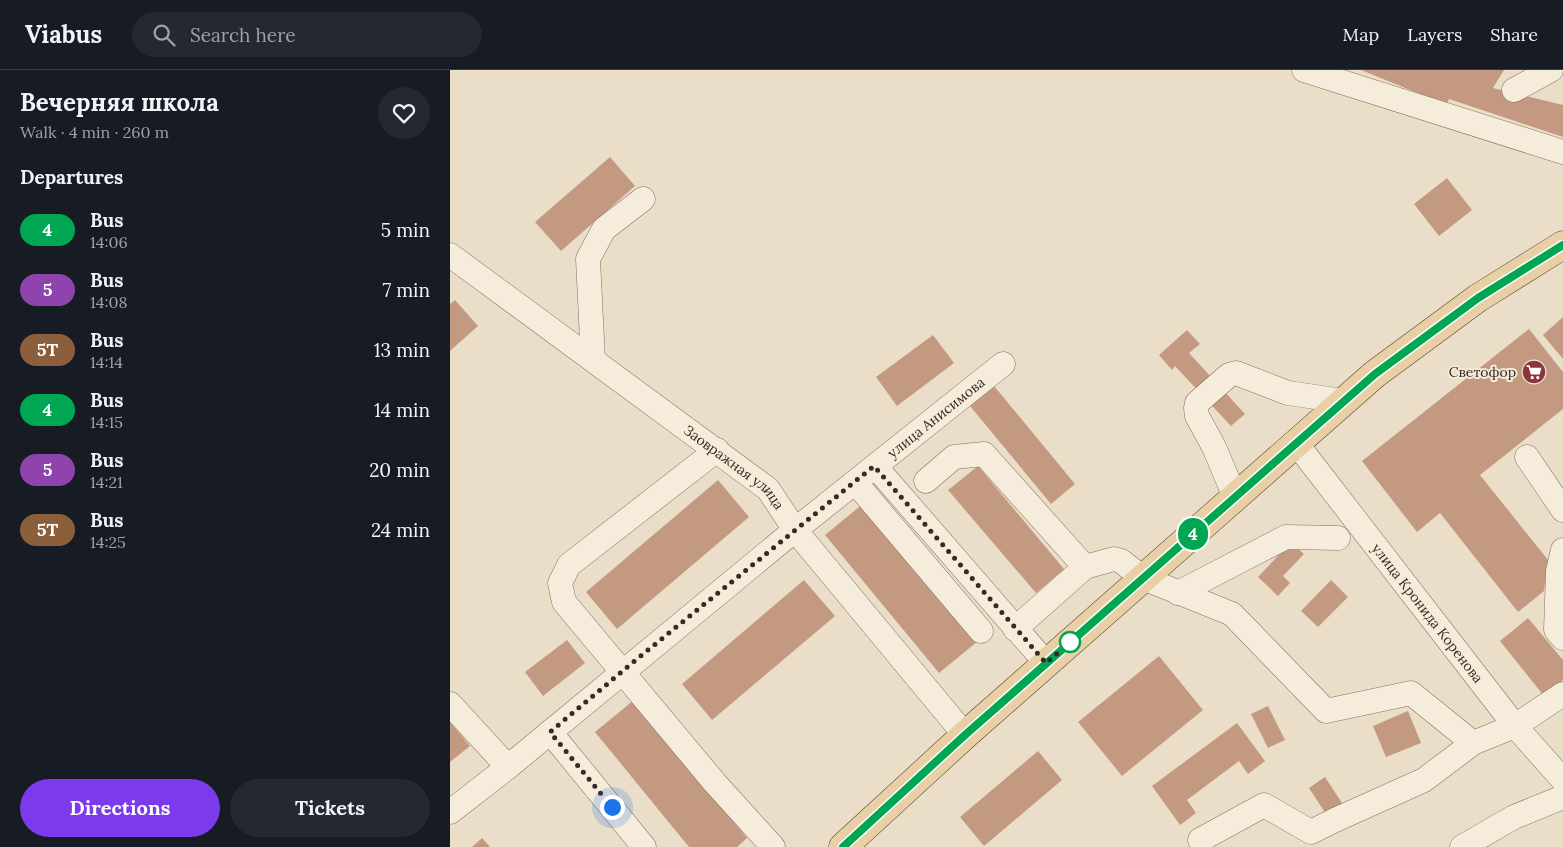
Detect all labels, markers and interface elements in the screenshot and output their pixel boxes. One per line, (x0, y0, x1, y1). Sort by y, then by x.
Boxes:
search box (132, 12, 482, 57)
text: Viabus (25, 19, 102, 50)
icon: search (150, 21, 178, 49)
text: Search here (190, 23, 296, 47)
text: Map (1343, 23, 1379, 46)
text: Layers (1407, 23, 1462, 46)
text: Share (1490, 23, 1538, 46)
text: Вечерняя школа (20, 87, 219, 118)
button: heart (378, 87, 430, 139)
text: Walk · 4 min · 260 m (20, 122, 169, 142)
text: Departures (20, 165, 123, 189)
text: Bus (90, 208, 123, 232)
text: 4 (43, 218, 52, 241)
text: 5 min (381, 218, 430, 242)
text: 14:06 (90, 232, 128, 252)
text: Bus (90, 268, 123, 292)
text: 5 (43, 278, 52, 301)
text: 7 min (382, 278, 430, 302)
text: 14:08 (90, 292, 127, 312)
text: Bus (90, 328, 123, 352)
text: 5Т (37, 338, 58, 361)
text: 13 min (374, 338, 430, 362)
text: 14:14 (90, 352, 123, 372)
supermarket icon: Светофор (1521, 359, 1547, 385)
place label: Светофор (1449, 363, 1516, 381)
street label: улица Анисимова (884, 373, 988, 462)
text: Bus (90, 388, 123, 412)
text: 4 (43, 398, 52, 421)
text: 14 min (374, 398, 430, 422)
text: 14:15 (90, 412, 123, 432)
street label: Заовражная улица (680, 421, 788, 513)
text: Bus (90, 448, 123, 472)
text: 5 (43, 458, 52, 481)
text: 20 min (369, 458, 430, 482)
text: 14:21 (90, 472, 123, 492)
text: Bus (90, 508, 123, 532)
text: 5Т (37, 518, 58, 541)
text: 24 min (371, 518, 430, 542)
line badge: 4 (1177, 518, 1209, 550)
text: 4 (1188, 522, 1198, 545)
text: 14:25 (90, 532, 126, 552)
street label: улица Кронида Коренова (1368, 540, 1487, 686)
unlabelled marker (1059, 631, 1081, 653)
button: Directions (20, 779, 220, 837)
button: Tickets (230, 779, 430, 837)
your location (600, 795, 625, 820)

